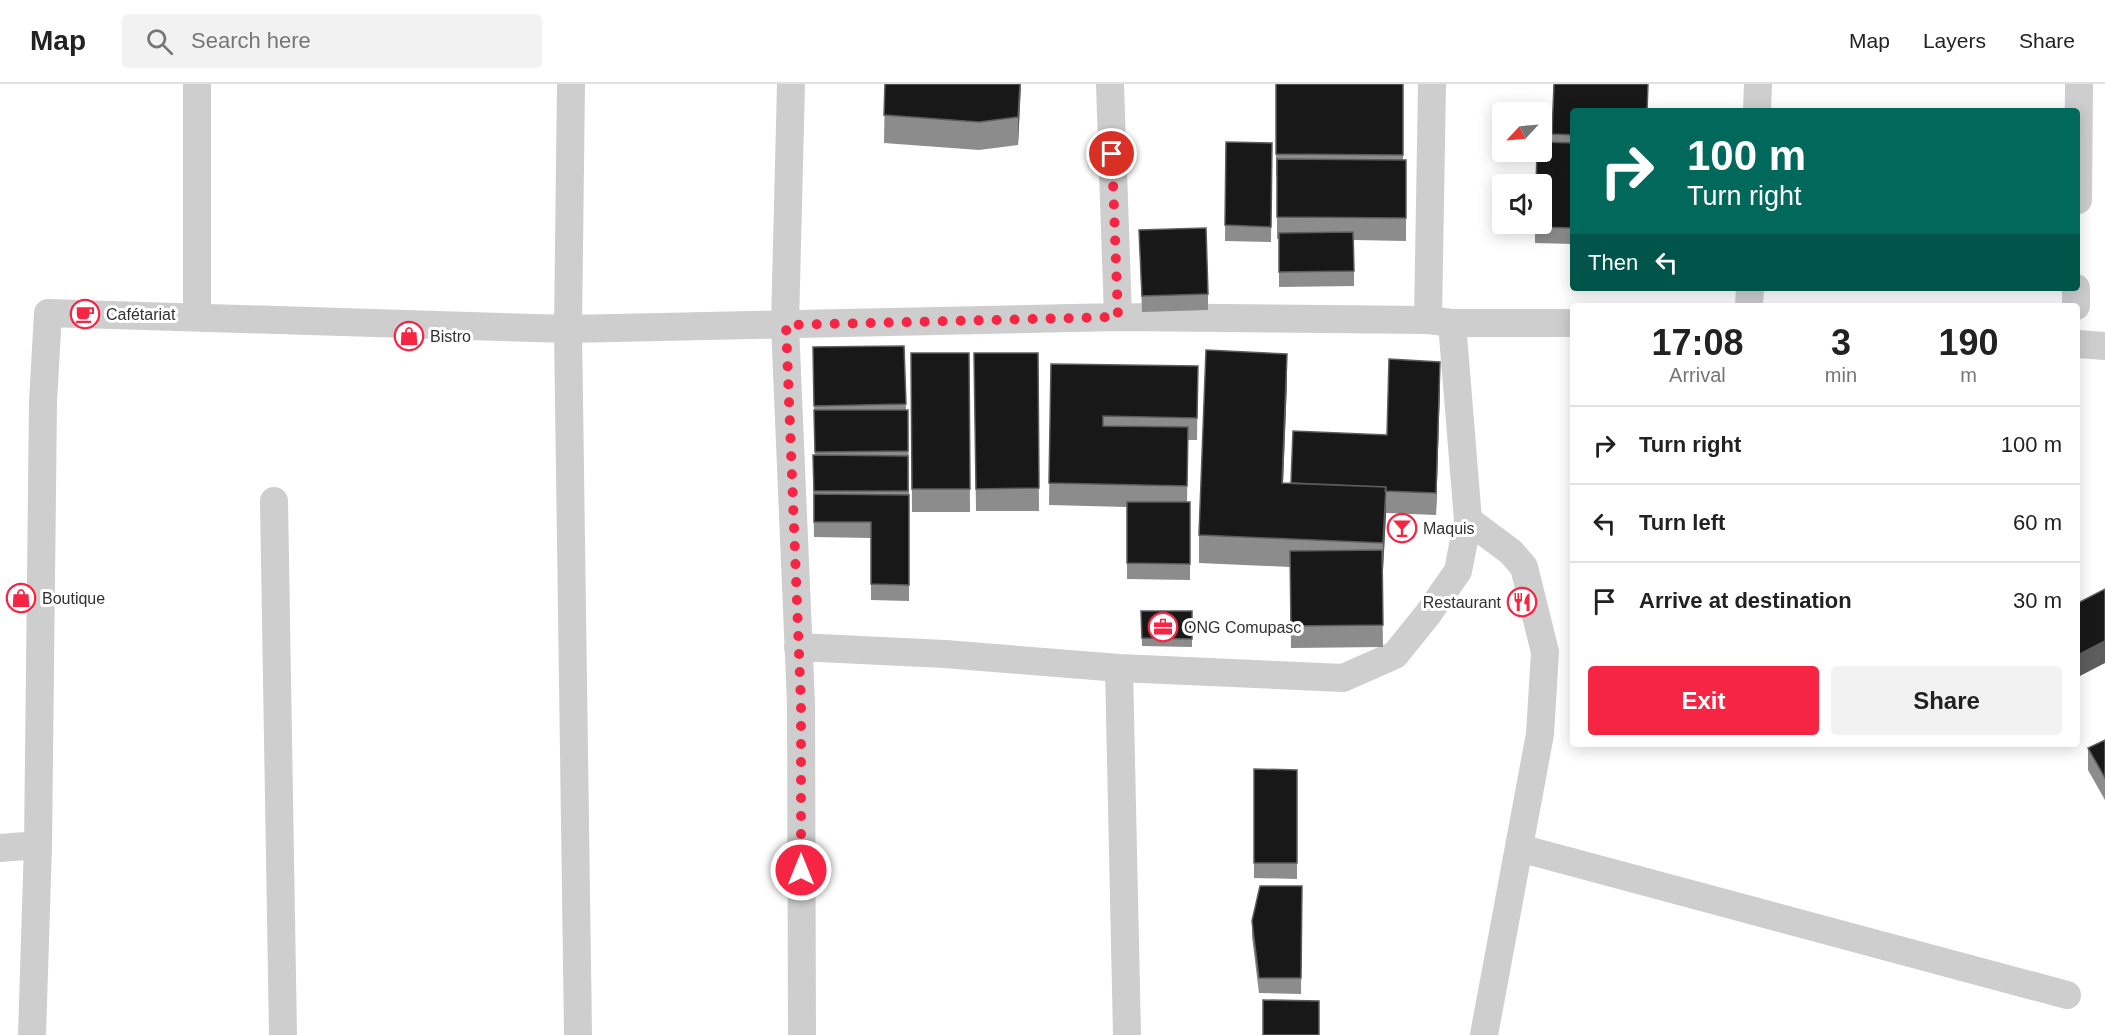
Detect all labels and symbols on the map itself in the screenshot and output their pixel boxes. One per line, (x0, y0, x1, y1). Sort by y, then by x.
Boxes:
north arrow (1492, 102, 1552, 162)
pin (1086, 128, 1137, 179)
cafe icon: Cafétariat (69, 298, 101, 330)
place label: Cafétariat (106, 306, 176, 323)
shop icon: Bistro (393, 320, 425, 352)
place label: Bistro (430, 328, 471, 345)
bar icon: Maquis (1386, 512, 1418, 544)
place label: Maquis (1423, 520, 1475, 537)
shop icon: Boutique (5, 582, 37, 614)
restaurant icon: Restaurant (1506, 586, 1538, 618)
place label: Boutique (42, 590, 105, 607)
place label: Restaurant (1423, 594, 1502, 611)
office icon: ONG Comupasc (1147, 611, 1179, 643)
place label: ONG Comupasc (1184, 619, 1301, 636)
position arrow (769, 838, 833, 902)

